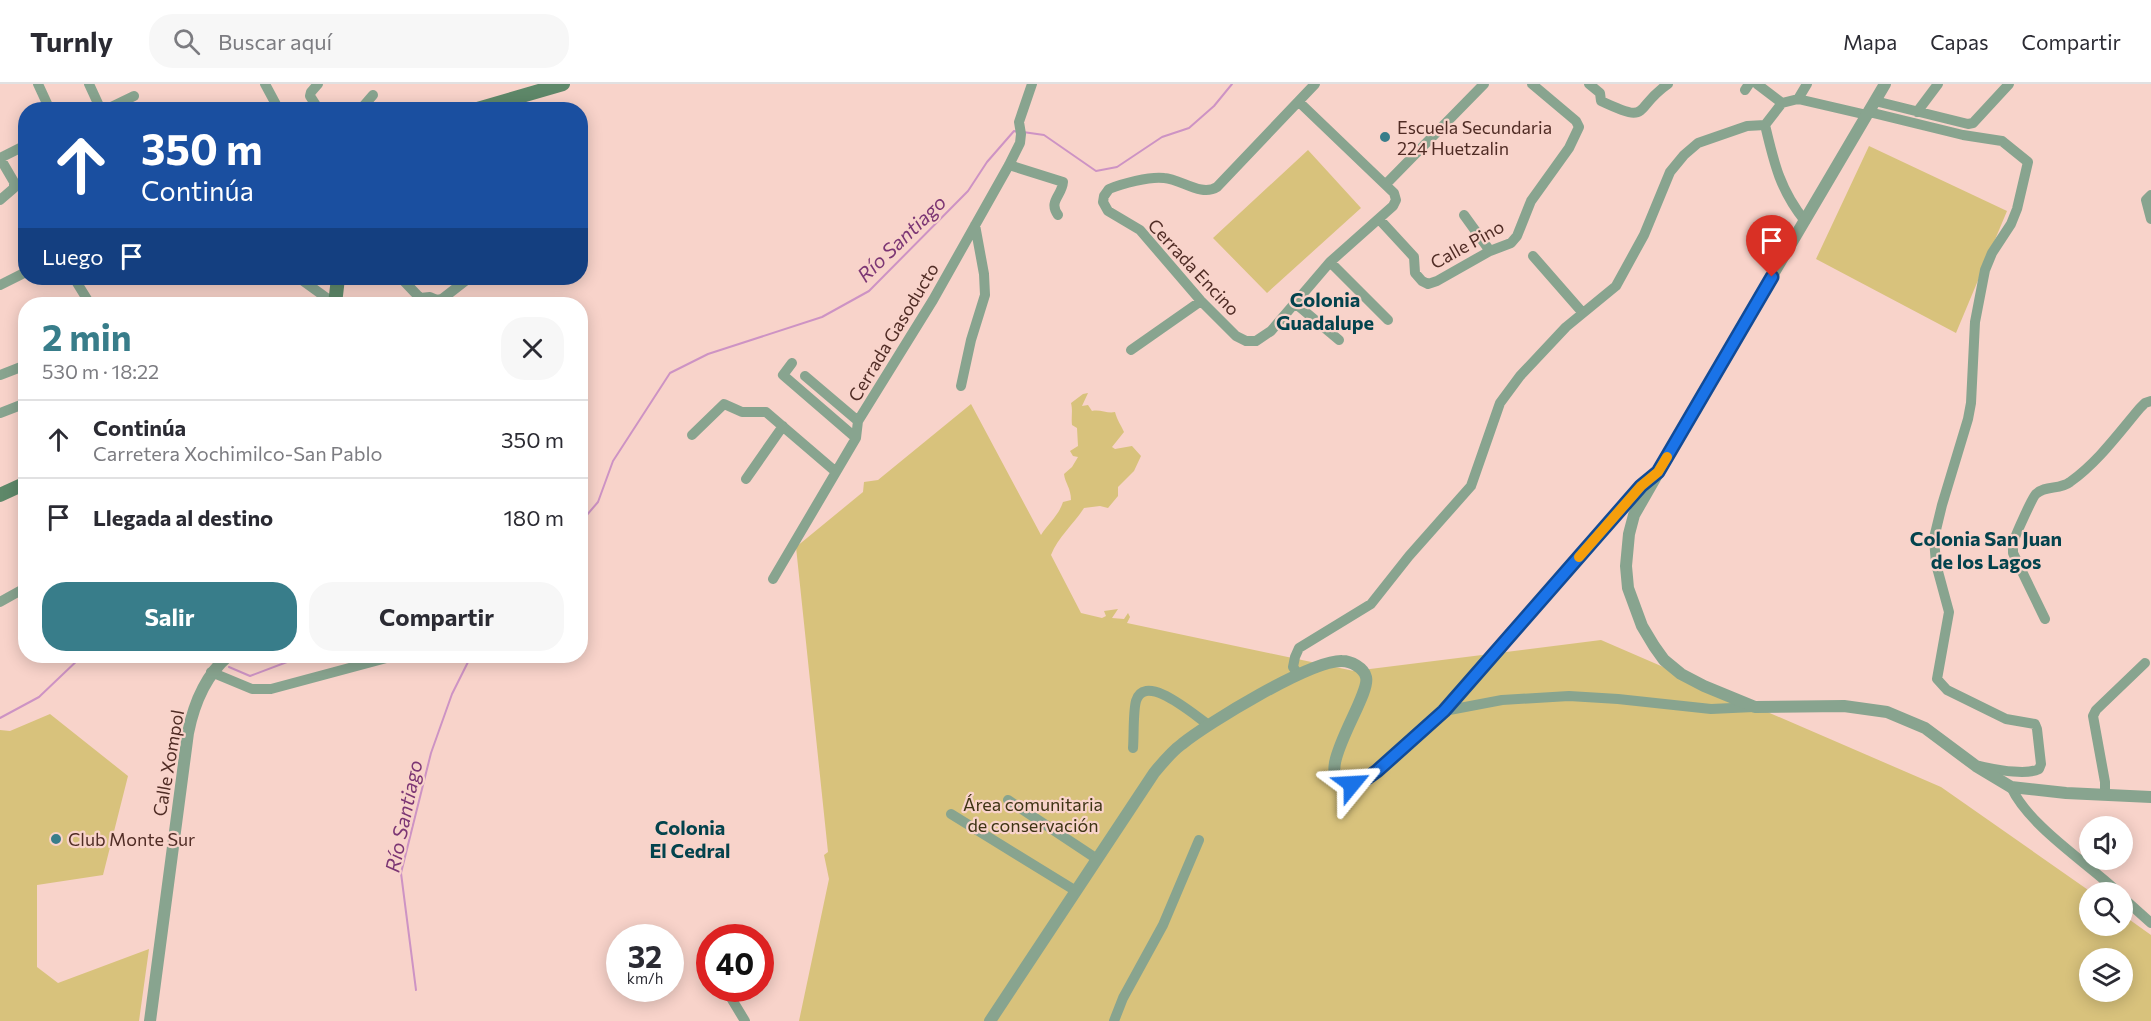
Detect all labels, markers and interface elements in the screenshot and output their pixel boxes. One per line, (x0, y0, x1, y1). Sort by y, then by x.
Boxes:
search box (149, 14, 569, 68)
text: Turnly (30, 24, 113, 58)
icon: search (170, 25, 203, 58)
text: Buscar aquí (218, 28, 332, 55)
text: Mapa (1843, 29, 1897, 54)
text: Capas (1930, 29, 1989, 54)
text: Compartir (2022, 29, 2121, 54)
place label: Escuela Secundaria 224 Huetzalin (1397, 116, 1552, 159)
text: 350 m (141, 122, 263, 174)
icon: ahead (42, 126, 120, 204)
marker: Escuela Secundaria 224 Huetzalin (1378, 130, 1392, 144)
text: Continúa (141, 174, 254, 207)
water label: Río Santiago (852, 190, 950, 286)
street label: Cerrada Encino (1144, 214, 1244, 320)
street label: Calle Pino (1426, 215, 1508, 273)
pin (1746, 215, 1797, 277)
icon: arrive (1755, 224, 1788, 257)
icon: arrive (115, 240, 148, 273)
text: Luego (42, 243, 103, 270)
street label: Cerrada Gasoducto (843, 259, 943, 405)
district label: Colonia Guadalupe (1276, 287, 1374, 334)
text: 2 min (42, 314, 132, 358)
button: close (501, 317, 564, 380)
text: 530 m · 18:22 (42, 359, 159, 383)
text: Continúa (93, 414, 186, 441)
icon: ahead (42, 423, 75, 456)
text: 350 m (501, 426, 564, 453)
text: Carretera Xochimilco-San Pablo (93, 441, 383, 465)
icon: arrive (42, 501, 75, 534)
text: Llegada al destino (93, 504, 273, 531)
text: 180 m (503, 504, 564, 531)
district label: Colonia San Juan de los Lagos (1910, 526, 2062, 573)
button: Salir (42, 582, 297, 651)
button: Compartir (309, 582, 564, 651)
street label: Calle Xompol (148, 708, 188, 818)
position arrow (1320, 752, 1384, 816)
water label: Río Santiago (379, 758, 427, 874)
park label: Área comunitaria de conservación (963, 793, 1103, 836)
district label: Colonia El Cedral (649, 815, 731, 862)
map controls (2079, 816, 2133, 1002)
button: sound (2079, 816, 2133, 870)
place label: Club Monte Sur (68, 828, 195, 850)
marker: Club Monte Sur (49, 832, 63, 846)
button: search (2079, 882, 2133, 936)
speed limit sign: 40 (696, 924, 774, 1002)
text: 32 (628, 937, 662, 974)
button: layers (2079, 948, 2133, 1002)
text: km/h (627, 969, 663, 987)

